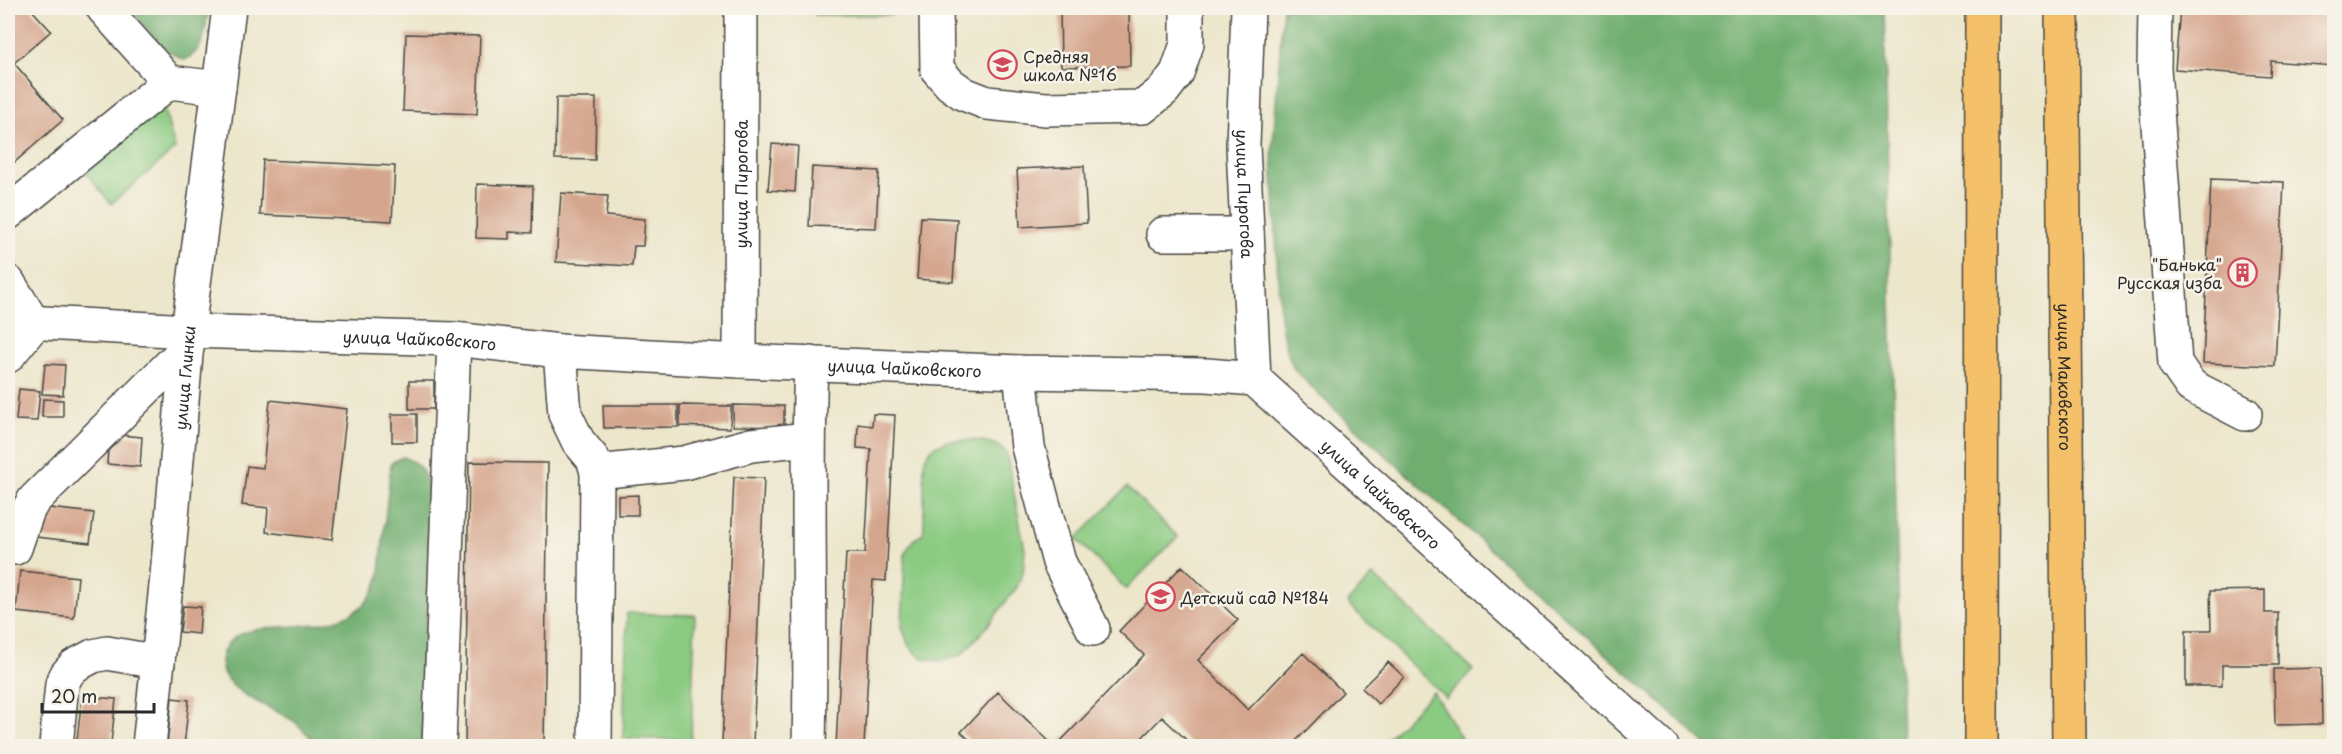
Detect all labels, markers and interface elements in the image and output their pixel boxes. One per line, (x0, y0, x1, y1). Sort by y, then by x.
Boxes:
place label: Средняя школа №16 (1023, 44, 1117, 86)
school or university icon: Средняя школа №16 (986, 49, 1018, 81)
street label: улица Пирогова (728, 120, 753, 248)
street label: улица Пирогова (1231, 129, 1260, 259)
place label: "Банька" Русская изба (2117, 252, 2222, 294)
building icon: "Банька" Русская изба (2227, 257, 2259, 289)
street label: улица Маковского (2053, 303, 2078, 451)
street label: улица Глинки (168, 324, 201, 431)
street label: улица Чайковского (342, 324, 498, 356)
street label: улица Чайковского (827, 352, 982, 382)
street label: улица Чайковского (1316, 433, 1446, 554)
school or university icon: Детский сад №184 (1144, 581, 1176, 613)
place label: Детский сад №184 (1180, 585, 1329, 609)
scale bar (42, 676, 154, 714)
text: 20 m (51, 682, 97, 709)

